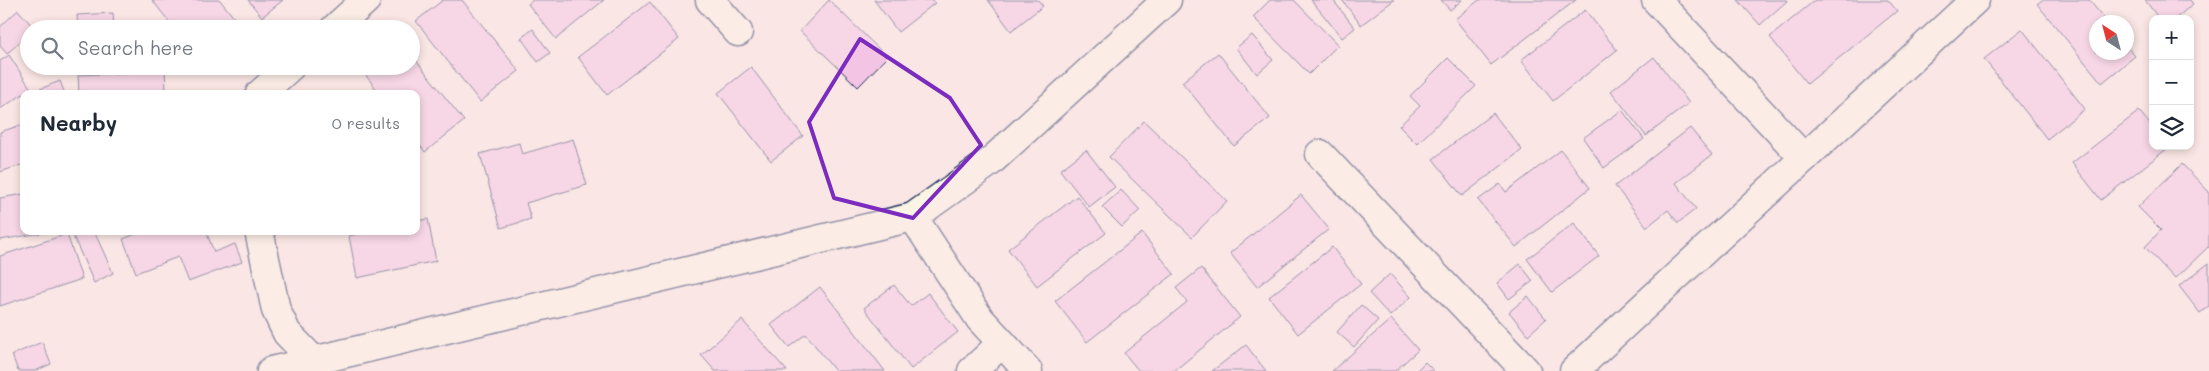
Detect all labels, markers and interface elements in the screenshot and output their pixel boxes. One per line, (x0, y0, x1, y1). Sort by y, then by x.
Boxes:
north arrow (2089, 15, 2134, 60)
map controls (2149, 15, 2194, 150)
button: + (2149, 15, 2194, 60)
search box (20, 20, 420, 75)
icon: search (38, 34, 66, 62)
text: Search here (78, 35, 194, 60)
button: − (2149, 60, 2194, 105)
button: layers (2149, 105, 2194, 150)
text: Nearby (40, 109, 117, 136)
text: 0 results (332, 112, 400, 133)

